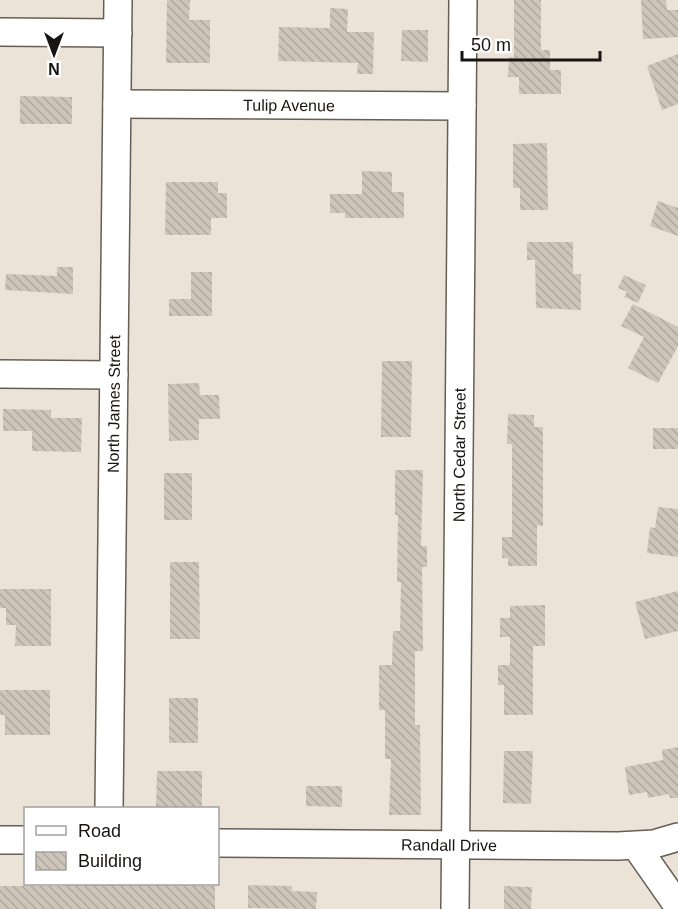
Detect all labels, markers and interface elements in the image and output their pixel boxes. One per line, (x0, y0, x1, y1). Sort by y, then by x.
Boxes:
north arrow (24, 24, 84, 84)
scale bar (462, 24, 600, 62)
text: 50 m (471, 35, 511, 55)
text: N (48, 60, 60, 77)
street label: Tulip Avenue (243, 97, 335, 114)
street label: North James Street (105, 334, 123, 473)
street label: North Cedar Street (450, 387, 469, 522)
legend (24, 807, 219, 885)
text: Road (78, 821, 121, 841)
street label: Randall Drive (401, 836, 497, 854)
text: Building (78, 851, 142, 871)

